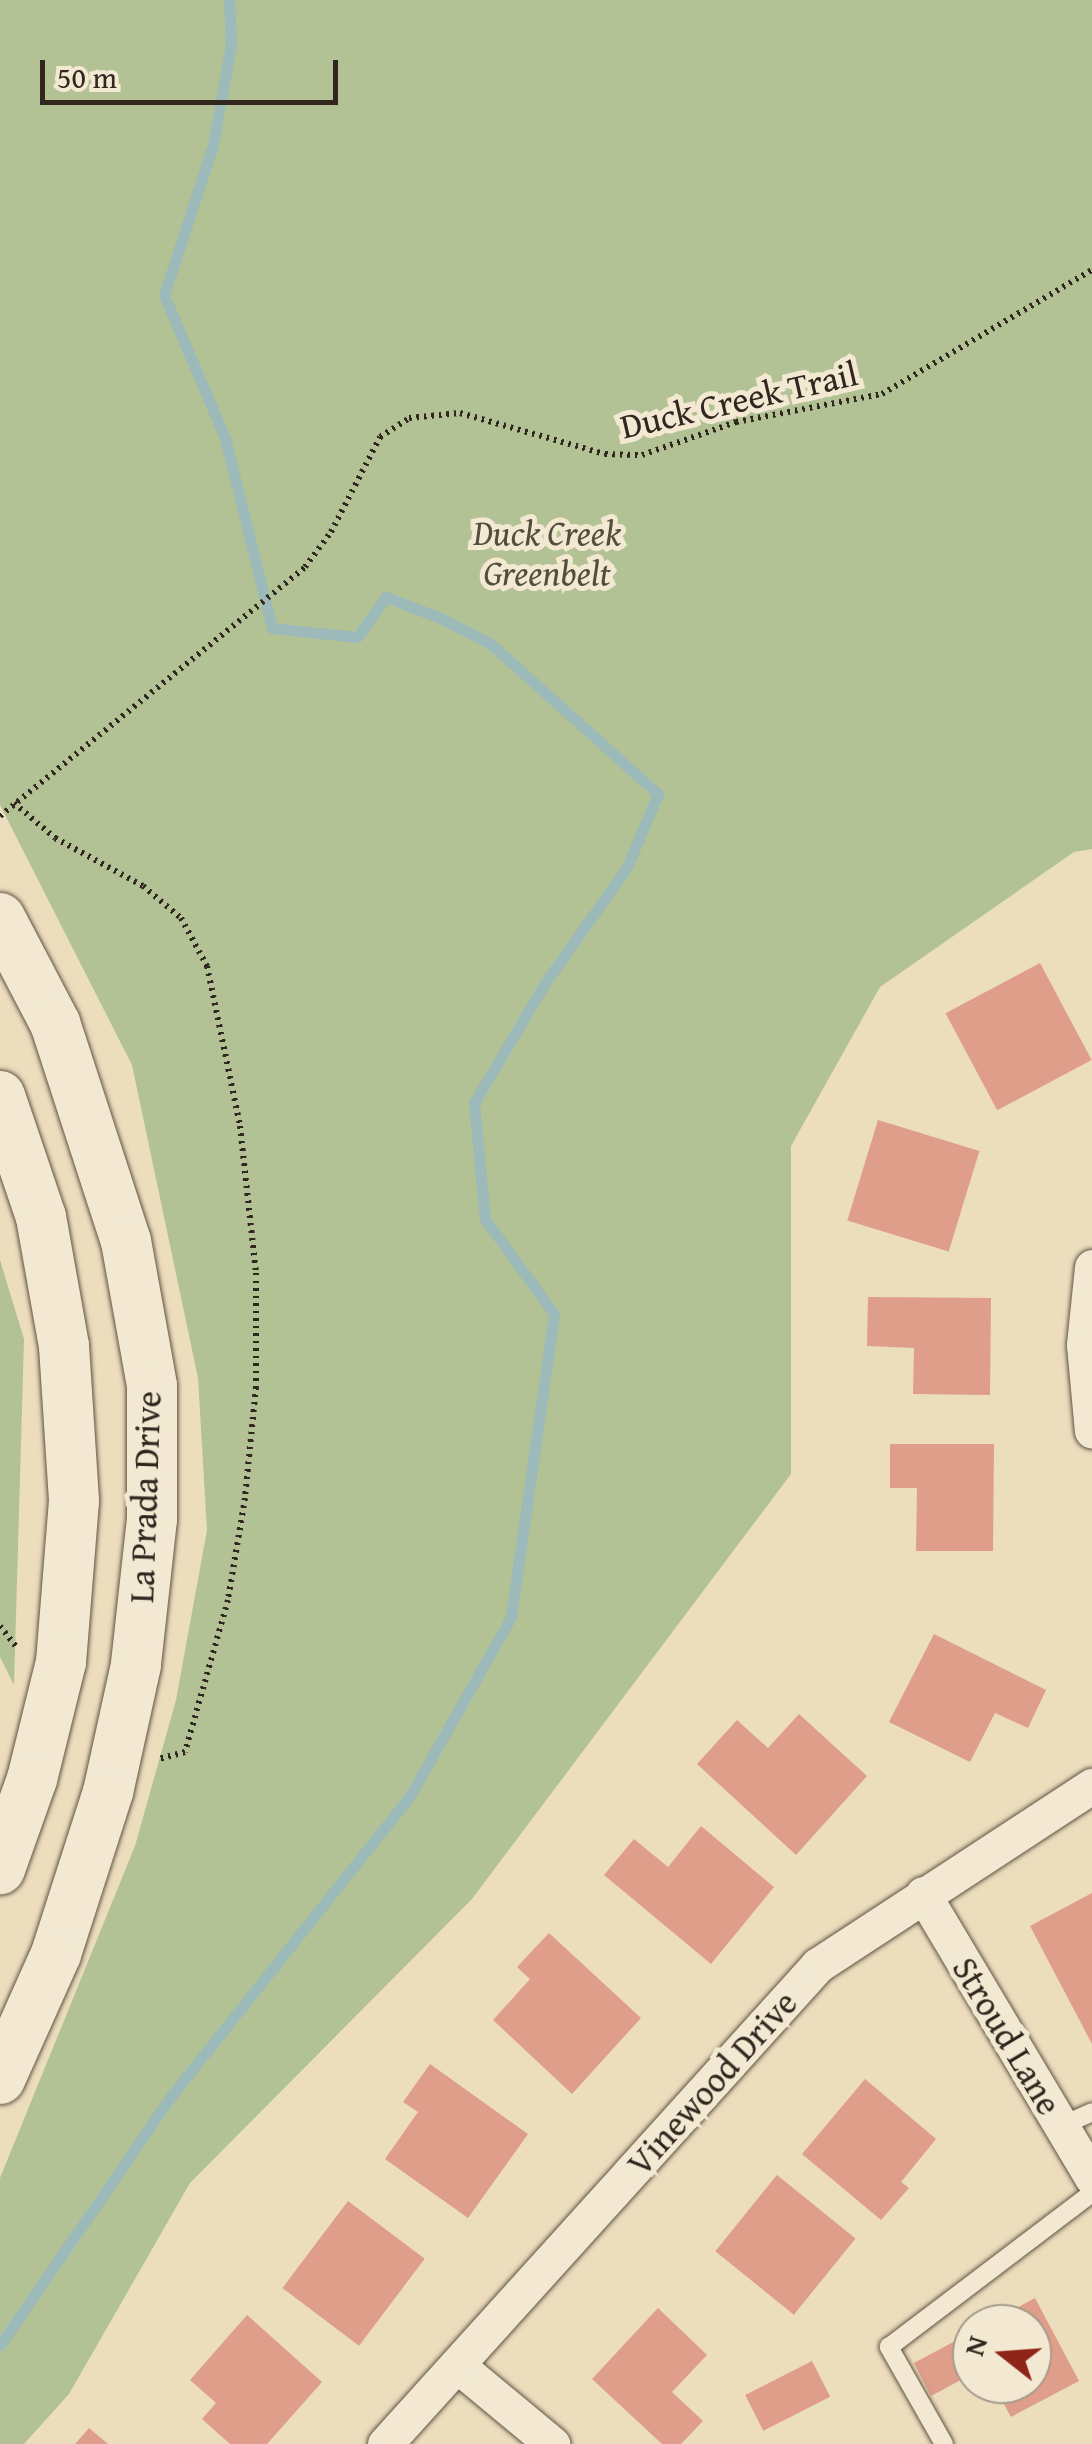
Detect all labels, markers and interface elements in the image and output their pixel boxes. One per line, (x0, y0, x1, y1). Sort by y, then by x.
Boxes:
scale bar (45, 40, 342, 102)
text: 50 m (57, 55, 117, 99)
street label: Duck Creek Trail (616, 352, 862, 448)
park label: Duck Creek Greenbelt (473, 512, 621, 594)
street label: La Prada Drive (120, 1390, 170, 1604)
street label: Stroud Lane (944, 1950, 1070, 2122)
street label: Vinewood Drive (618, 1982, 806, 2184)
north arrow (952, 2304, 1052, 2404)
text: N (952, 2331, 997, 2361)

